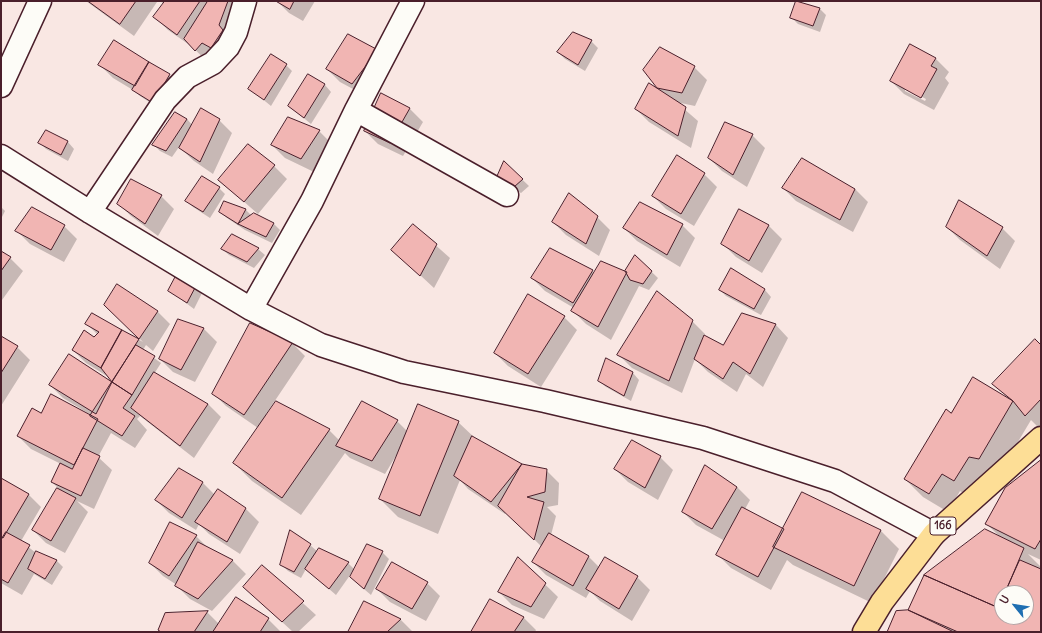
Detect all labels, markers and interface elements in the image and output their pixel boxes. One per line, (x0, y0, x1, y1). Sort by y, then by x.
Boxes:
road number: 166 (930, 517, 956, 535)
north arrow (994, 585, 1034, 625)
text: U (997, 593, 1012, 606)

